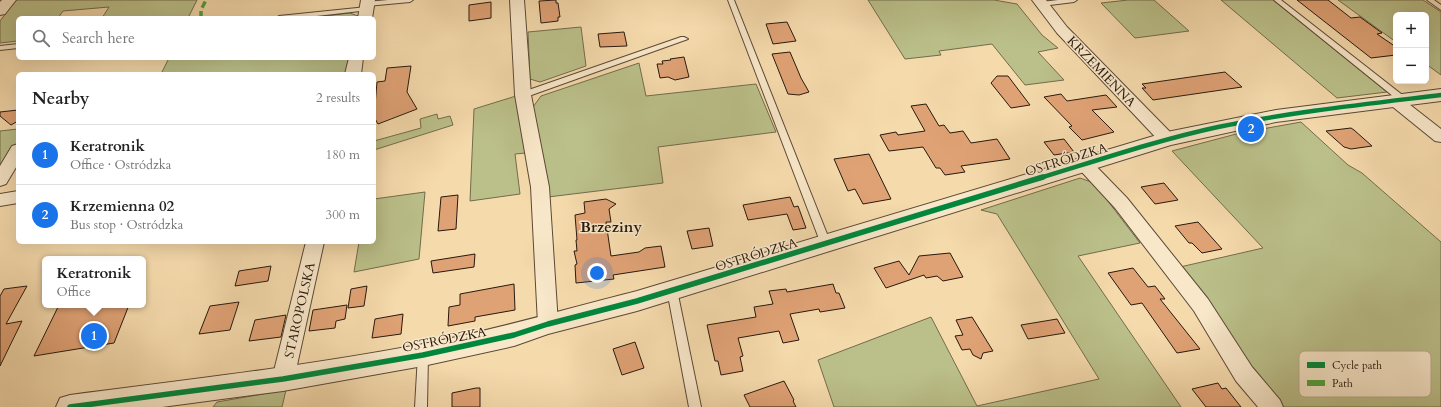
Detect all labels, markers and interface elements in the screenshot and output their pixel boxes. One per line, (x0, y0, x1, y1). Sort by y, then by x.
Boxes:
map controls (1393, 12, 1429, 84)
button: + (1393, 12, 1429, 48)
search box (16, 16, 376, 60)
icon: search (30, 27, 52, 49)
text: Search here (62, 28, 135, 48)
street label: KRZEMIENNA (1063, 32, 1140, 112)
button: − (1393, 48, 1429, 84)
text: Nearby (32, 87, 89, 110)
text: 2 results (316, 89, 360, 107)
pin: 2 (1238, 114, 1264, 144)
text: Keratronik (70, 136, 145, 156)
street label: OSTRÓDZKA (1023, 139, 1110, 181)
text: 1 (42, 146, 48, 164)
text: 180 m (326, 146, 360, 164)
text: Office · Ostródzka (70, 156, 171, 174)
text: Krzemienna 02 (70, 196, 174, 216)
text: 2 (42, 206, 48, 224)
text: 300 m (326, 206, 360, 224)
text: Bus stop · Ostródzka (70, 216, 183, 234)
district label: Brzeziny (580, 217, 642, 237)
street label: OSTRÓDZKA (713, 234, 800, 276)
popup (42, 256, 146, 308)
street label: STAROPOLSKA (280, 260, 320, 360)
text: Keratronik (57, 263, 131, 283)
your location (587, 263, 607, 283)
text: Office (57, 283, 91, 301)
pin: 1 (81, 321, 107, 351)
street label: OSTRÓDZKA (401, 323, 488, 357)
legend (1299, 351, 1431, 397)
text: Cycle path (1332, 358, 1382, 373)
text: Path (1332, 376, 1353, 391)

